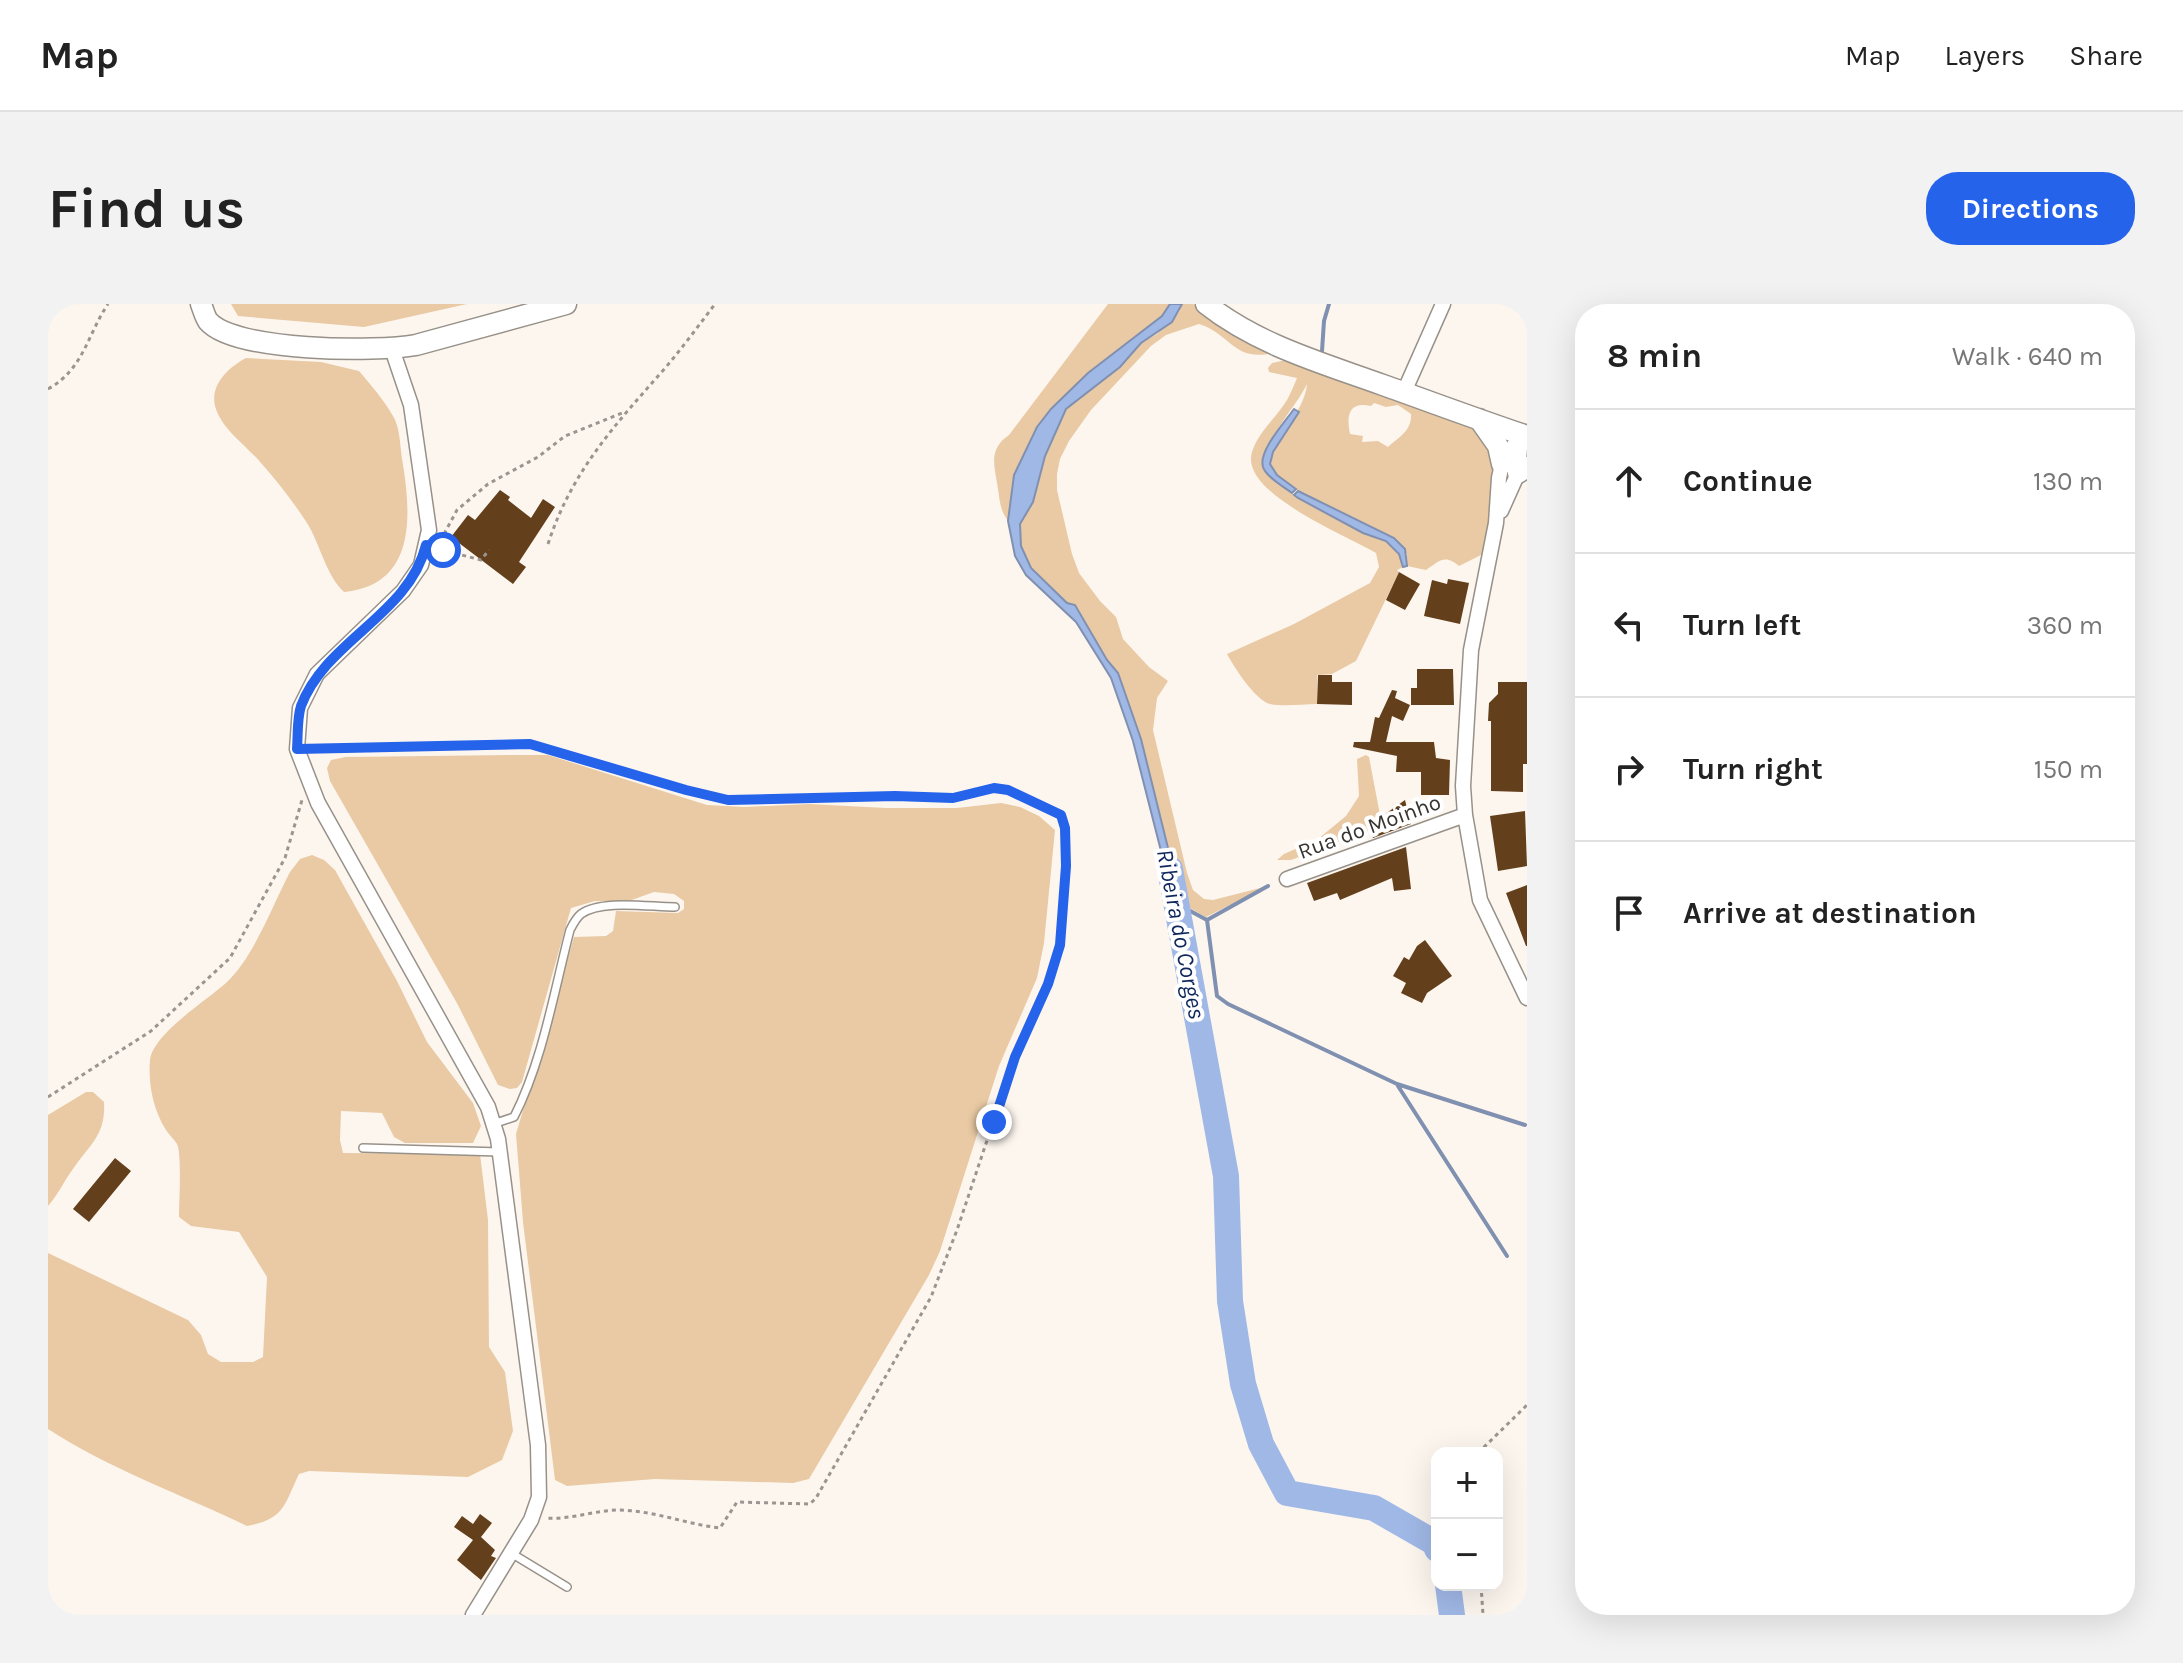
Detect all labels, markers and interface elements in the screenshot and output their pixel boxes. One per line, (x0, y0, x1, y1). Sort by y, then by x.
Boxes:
text: Map (40, 33, 119, 78)
text: Map (1845, 39, 1900, 72)
text: Layers (1944, 39, 2025, 72)
text: Share (2069, 39, 2143, 72)
button: Directions (1926, 172, 2135, 245)
text: Find us (48, 176, 245, 241)
text: 8 min (1607, 336, 1702, 376)
text: Walk · 640 m (1952, 341, 2103, 372)
icon: ahead (1607, 459, 1651, 503)
text: Continue (1683, 463, 1813, 499)
text: 130 m (2033, 466, 2103, 497)
route start (425, 532, 461, 568)
icon: left (1607, 603, 1651, 647)
text: Turn left (1683, 607, 1801, 643)
text: 360 m (2027, 610, 2103, 641)
icon: right (1607, 747, 1651, 791)
text: Turn right (1683, 751, 1823, 787)
text: 150 m (2034, 754, 2103, 785)
street label: Rua do Moinho (1294, 789, 1444, 865)
water label: Ribeira do Corges (1151, 847, 1211, 1021)
icon: arrive (1607, 891, 1651, 935)
text: Arrive at destination (1683, 895, 1977, 931)
route end (976, 1104, 1012, 1140)
map controls (1431, 1447, 1503, 1591)
button: + (1431, 1447, 1503, 1519)
button: − (1431, 1519, 1503, 1591)

